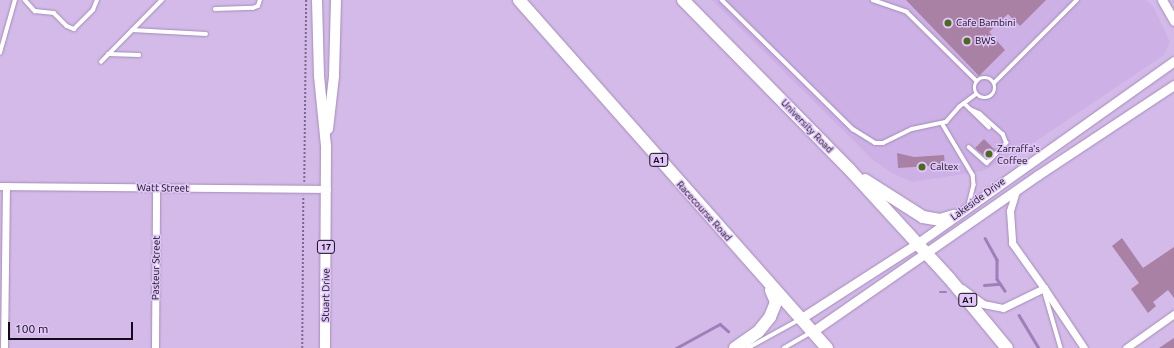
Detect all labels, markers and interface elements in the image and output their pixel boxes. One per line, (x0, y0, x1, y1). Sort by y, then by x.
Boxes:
place label: Cafe Bambini (956, 17, 1015, 29)
marker: Cafe Bambini (943, 18, 953, 28)
place label: BWS (975, 35, 996, 47)
marker: BWS (962, 36, 972, 46)
street label: University Road (778, 97, 836, 155)
place label: Zarraffa's Coffee (997, 142, 1040, 166)
marker: Zarraffa's Coffee (984, 149, 994, 159)
road number: A1 (649, 153, 669, 167)
place label: Caltex (930, 161, 958, 173)
marker: Caltex (917, 162, 927, 172)
street label: Lakeside Drive (948, 175, 1008, 223)
street label: Racecourse Road (674, 179, 734, 243)
street label: Watt Street (137, 182, 189, 194)
street label: Pasteur Street (149, 236, 163, 300)
road number: 17 (316, 240, 336, 254)
street label: Stuart Drive (320, 268, 332, 322)
road number: A1 (958, 293, 978, 307)
scale bar (10, 314, 135, 340)
text: 100 m (15, 322, 48, 335)

